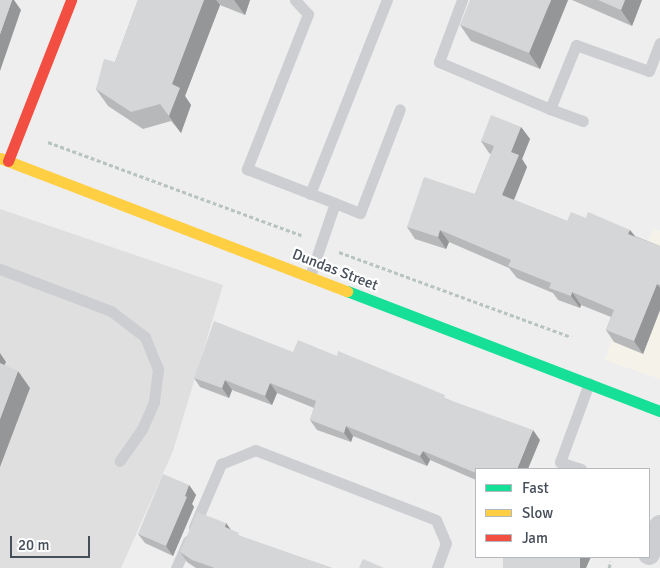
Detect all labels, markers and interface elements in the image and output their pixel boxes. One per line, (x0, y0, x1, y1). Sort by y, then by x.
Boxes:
street label: Dundas Street (289, 245, 381, 295)
legend (475, 468, 650, 558)
text: Fast (522, 479, 549, 497)
text: Slow (522, 504, 553, 522)
scale bar (12, 526, 92, 558)
text: Jam (522, 529, 548, 547)
text: 20 m (18, 536, 49, 554)

